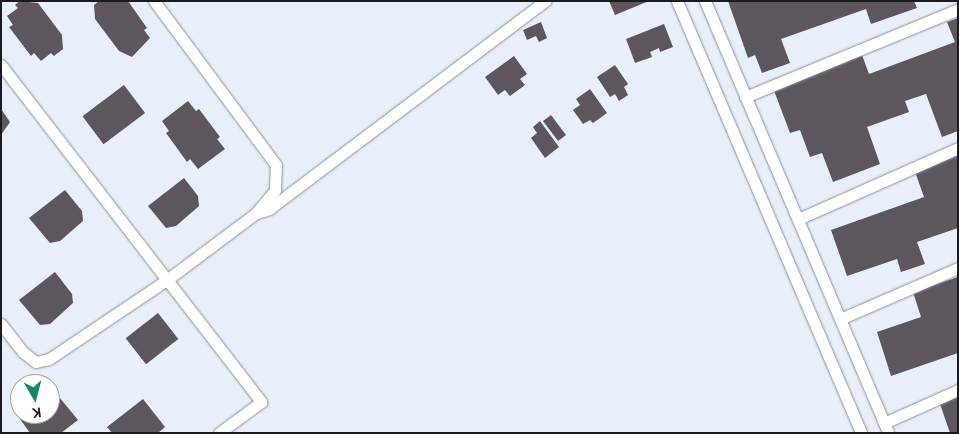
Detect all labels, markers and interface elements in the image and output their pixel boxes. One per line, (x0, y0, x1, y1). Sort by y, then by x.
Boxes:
north arrow (10, 374, 60, 424)
text: K (31, 404, 43, 421)

